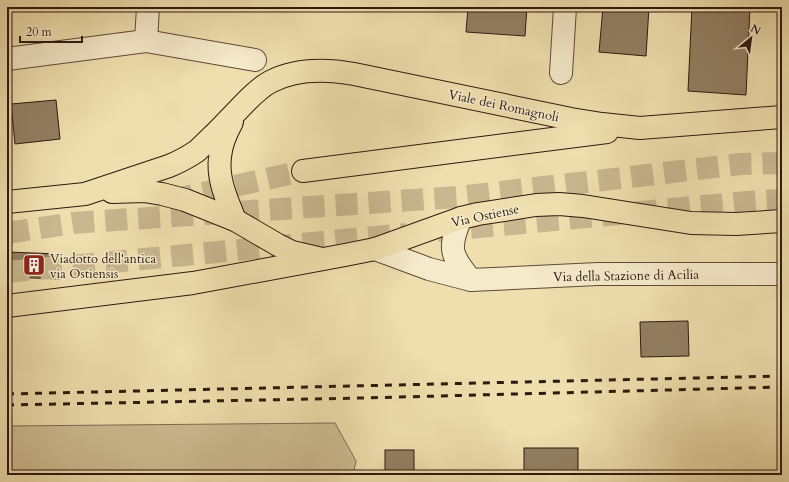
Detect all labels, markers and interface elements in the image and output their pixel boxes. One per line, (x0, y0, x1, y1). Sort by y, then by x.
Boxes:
scale bar (20, 18, 82, 44)
north arrow (731, 18, 771, 58)
text: N (748, 21, 764, 39)
text: 20 m (26, 24, 53, 40)
street label: Viale dei Romagnoli (447, 85, 561, 127)
street label: Via Ostiense (449, 200, 521, 232)
place label: Viadotto dell'antica via Ostiensis (50, 250, 157, 283)
building icon: Viadotto dell'antica via Ostiensis (21, 252, 47, 278)
street label: Via della Stazione di Acilia (553, 266, 699, 286)

